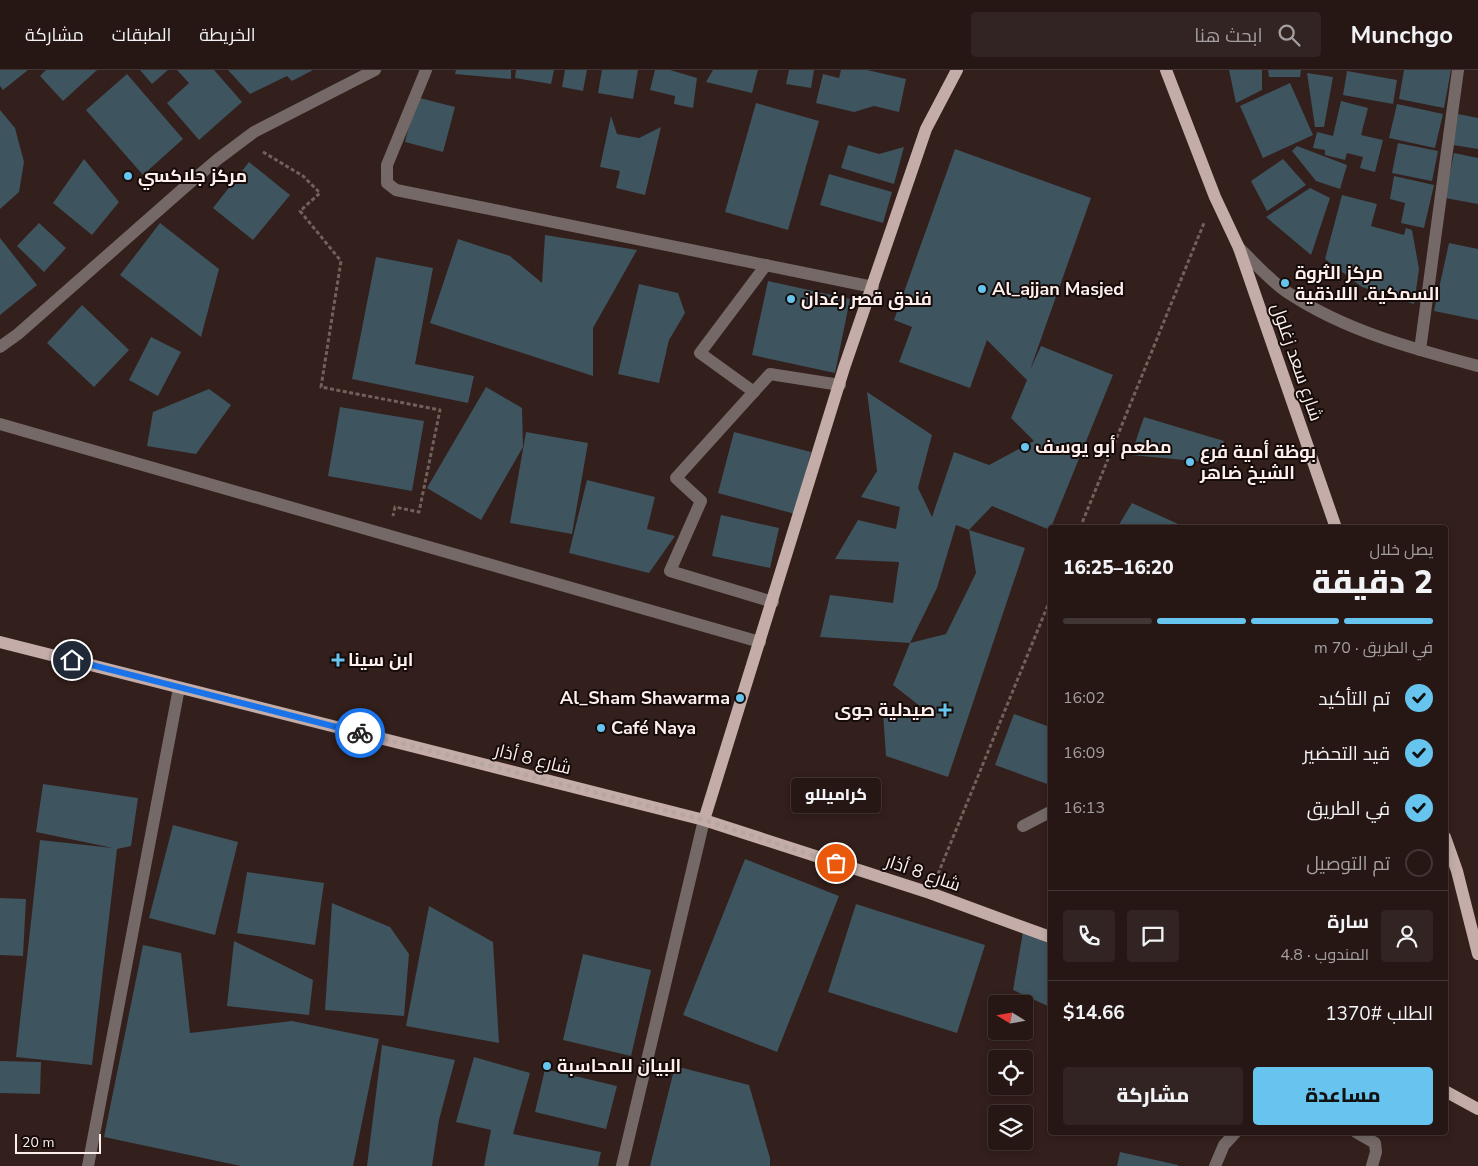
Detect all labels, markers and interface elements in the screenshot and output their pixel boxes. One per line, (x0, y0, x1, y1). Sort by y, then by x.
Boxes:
search box (971, 12, 1321, 57)
text: Munchgo (1351, 19, 1453, 51)
icon: search (1275, 21, 1303, 49)
text: مشاركة (25, 23, 84, 47)
text: الطبقات (112, 23, 171, 47)
text: الخريطة (199, 23, 256, 47)
text: ابحث هنا (1194, 23, 1263, 49)
place label: مركز جلاكسي (138, 164, 247, 190)
marker: مركز جلاكسي (122, 170, 134, 182)
place label: مركز الثروة السمكية. اللاذقية (1295, 261, 1440, 306)
place label: Al_ajjan Masjed (992, 277, 1124, 301)
marker: مركز الثروة السمكية. اللاذقية (1279, 277, 1291, 289)
marker: Al_ajjan Masjed (976, 283, 988, 295)
place label: فندق قصر رغدان (801, 287, 932, 311)
marker: فندق قصر رغدان (785, 293, 797, 305)
street label: شارع سعد زغلول (1266, 300, 1328, 424)
place label: مطعم أبو يوسف (1035, 434, 1172, 459)
place label: بوظة أمية فرع الشيخ ضاهر (1199, 439, 1316, 485)
marker: مطعم أبو يوسف (1019, 441, 1031, 453)
marker: بوظة أمية فرع الشيخ ضاهر (1184, 456, 1196, 468)
text: يصل خلال (1370, 539, 1433, 561)
text: 16:20–16:25 (1063, 555, 1174, 581)
text: 2 دقيقة (1312, 561, 1433, 604)
text: في الطريق · 70 m (1314, 637, 1433, 659)
pin (51, 639, 93, 681)
icon: home (58, 646, 86, 674)
place label: ابن سينا (348, 648, 413, 672)
marker: ابن سينا (332, 654, 344, 666)
icon: check (1405, 684, 1433, 712)
place label: Al_Sham Shawarma (560, 686, 730, 710)
text: تم التأكيد (1318, 686, 1390, 712)
text: 16:02 (1063, 687, 1105, 709)
marker: Al_Sham Shawarma (734, 692, 746, 704)
place label: صيدلية جوى (834, 698, 935, 722)
marker: صيدلية جوى (939, 704, 951, 716)
courier (335, 708, 385, 758)
place label: Café Naya (611, 716, 696, 740)
icon: bike (346, 719, 374, 747)
marker: Café Naya (595, 722, 607, 734)
street label: شارع 8 أذار (491, 738, 574, 780)
icon: check (1405, 739, 1433, 767)
text: قيد التحضير (1303, 741, 1390, 767)
text: 16:09 (1063, 742, 1105, 764)
callout: كراميللو (791, 778, 881, 813)
text: كراميللو (805, 784, 867, 806)
icon: check (1405, 794, 1433, 822)
text: في الطريق (1307, 796, 1390, 822)
text: 16:13 (1063, 797, 1105, 819)
pin (815, 842, 857, 884)
icon: bag (822, 849, 850, 877)
street label: شارع 8 أذار (881, 849, 964, 897)
text: تم التوصيل (1306, 851, 1390, 877)
text: سارة (1327, 909, 1369, 935)
button: phone (1063, 910, 1115, 962)
button: chat (1127, 910, 1179, 962)
button: person (1381, 910, 1433, 962)
text: المندوب · 4.8 (1280, 944, 1369, 966)
north arrow (988, 995, 1032, 1040)
map controls (988, 995, 1033, 1150)
text: $14.66 (1063, 1000, 1125, 1026)
text: الطلب #1370 (1325, 1001, 1433, 1027)
button: locate (988, 1050, 1033, 1095)
place label: البيان للمحاسبة (557, 1054, 681, 1078)
marker: البيان للمحاسبة (541, 1060, 553, 1072)
button: مشاركة (1063, 1067, 1243, 1125)
button: مساعدة (1253, 1067, 1433, 1125)
button: layers (988, 1105, 1033, 1150)
scale bar (15, 1131, 101, 1154)
text: 20 m (22, 1133, 54, 1152)

